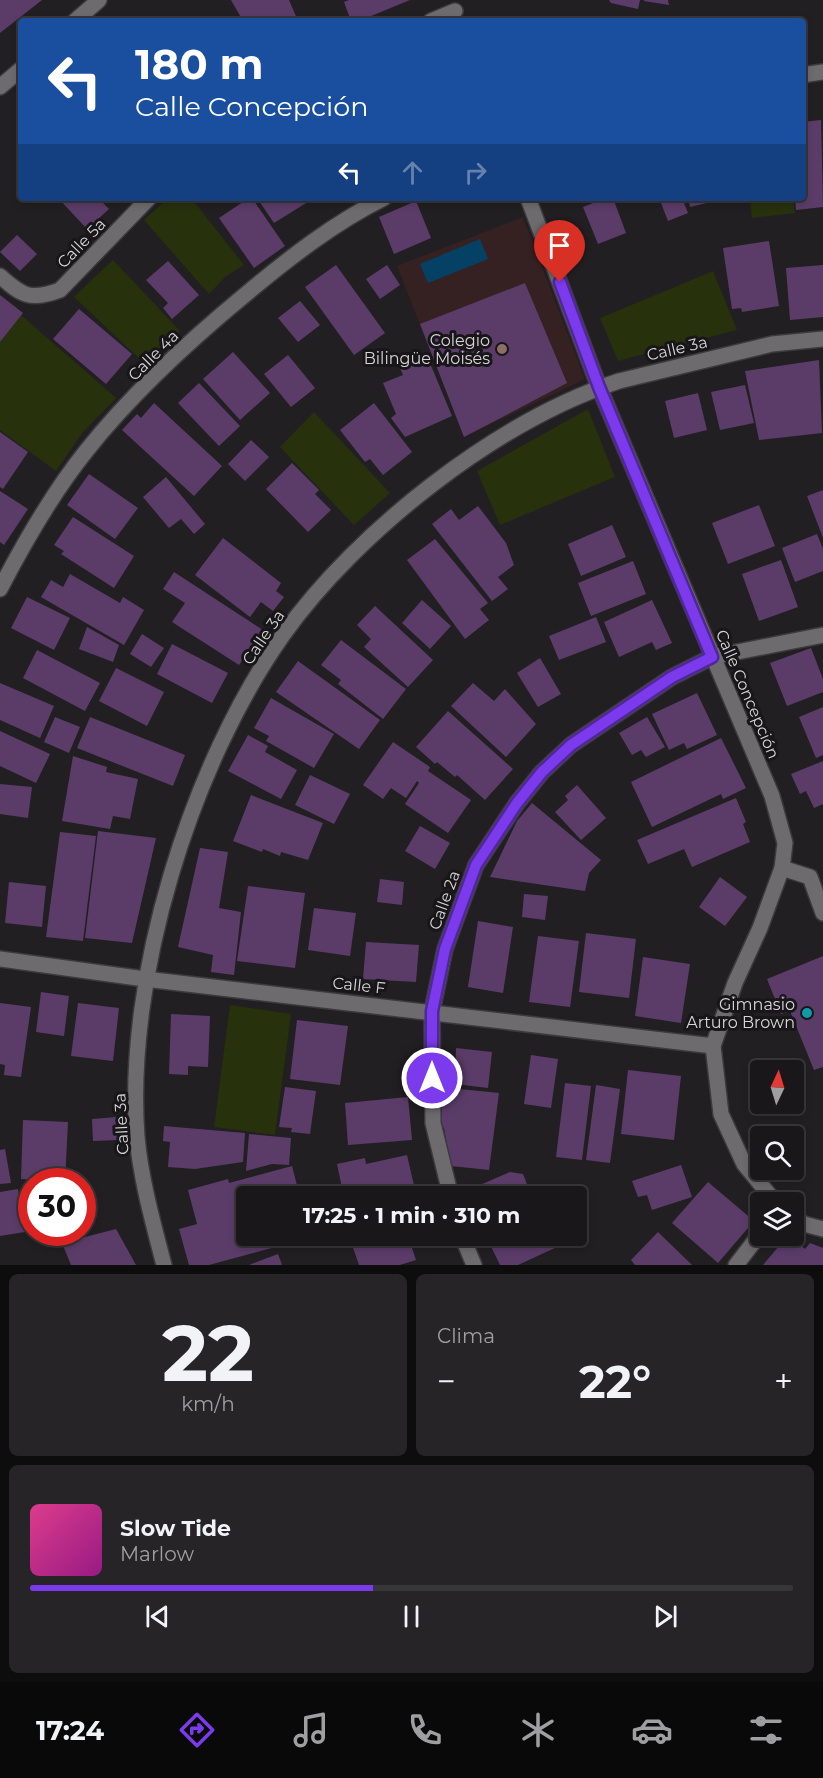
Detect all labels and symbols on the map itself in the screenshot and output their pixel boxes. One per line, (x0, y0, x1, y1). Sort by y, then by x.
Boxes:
street label: Calle 5a (53, 215, 110, 272)
pin (534, 220, 585, 282)
street label: Calle 4a (124, 326, 183, 385)
place label: Colegio Bilingüe Moisés (364, 331, 490, 368)
street label: Calle 3a (645, 332, 709, 365)
marker: Colegio Bilingüe Moisés (495, 342, 509, 356)
street label: Calle 3a (238, 606, 289, 668)
street label: Calle Concepción (712, 627, 783, 762)
street label: Calle 2a (425, 868, 464, 932)
street label: Calle F (331, 973, 386, 998)
place label: Gimnasio Arturo Brown (686, 995, 795, 1032)
marker: Gimnasio Arturo Brown (800, 1006, 814, 1020)
position arrow (400, 1046, 464, 1110)
north arrow (750, 1060, 804, 1114)
street label: Calle 3a (110, 1093, 133, 1155)
speed limit sign: 30 (18, 1168, 96, 1246)

